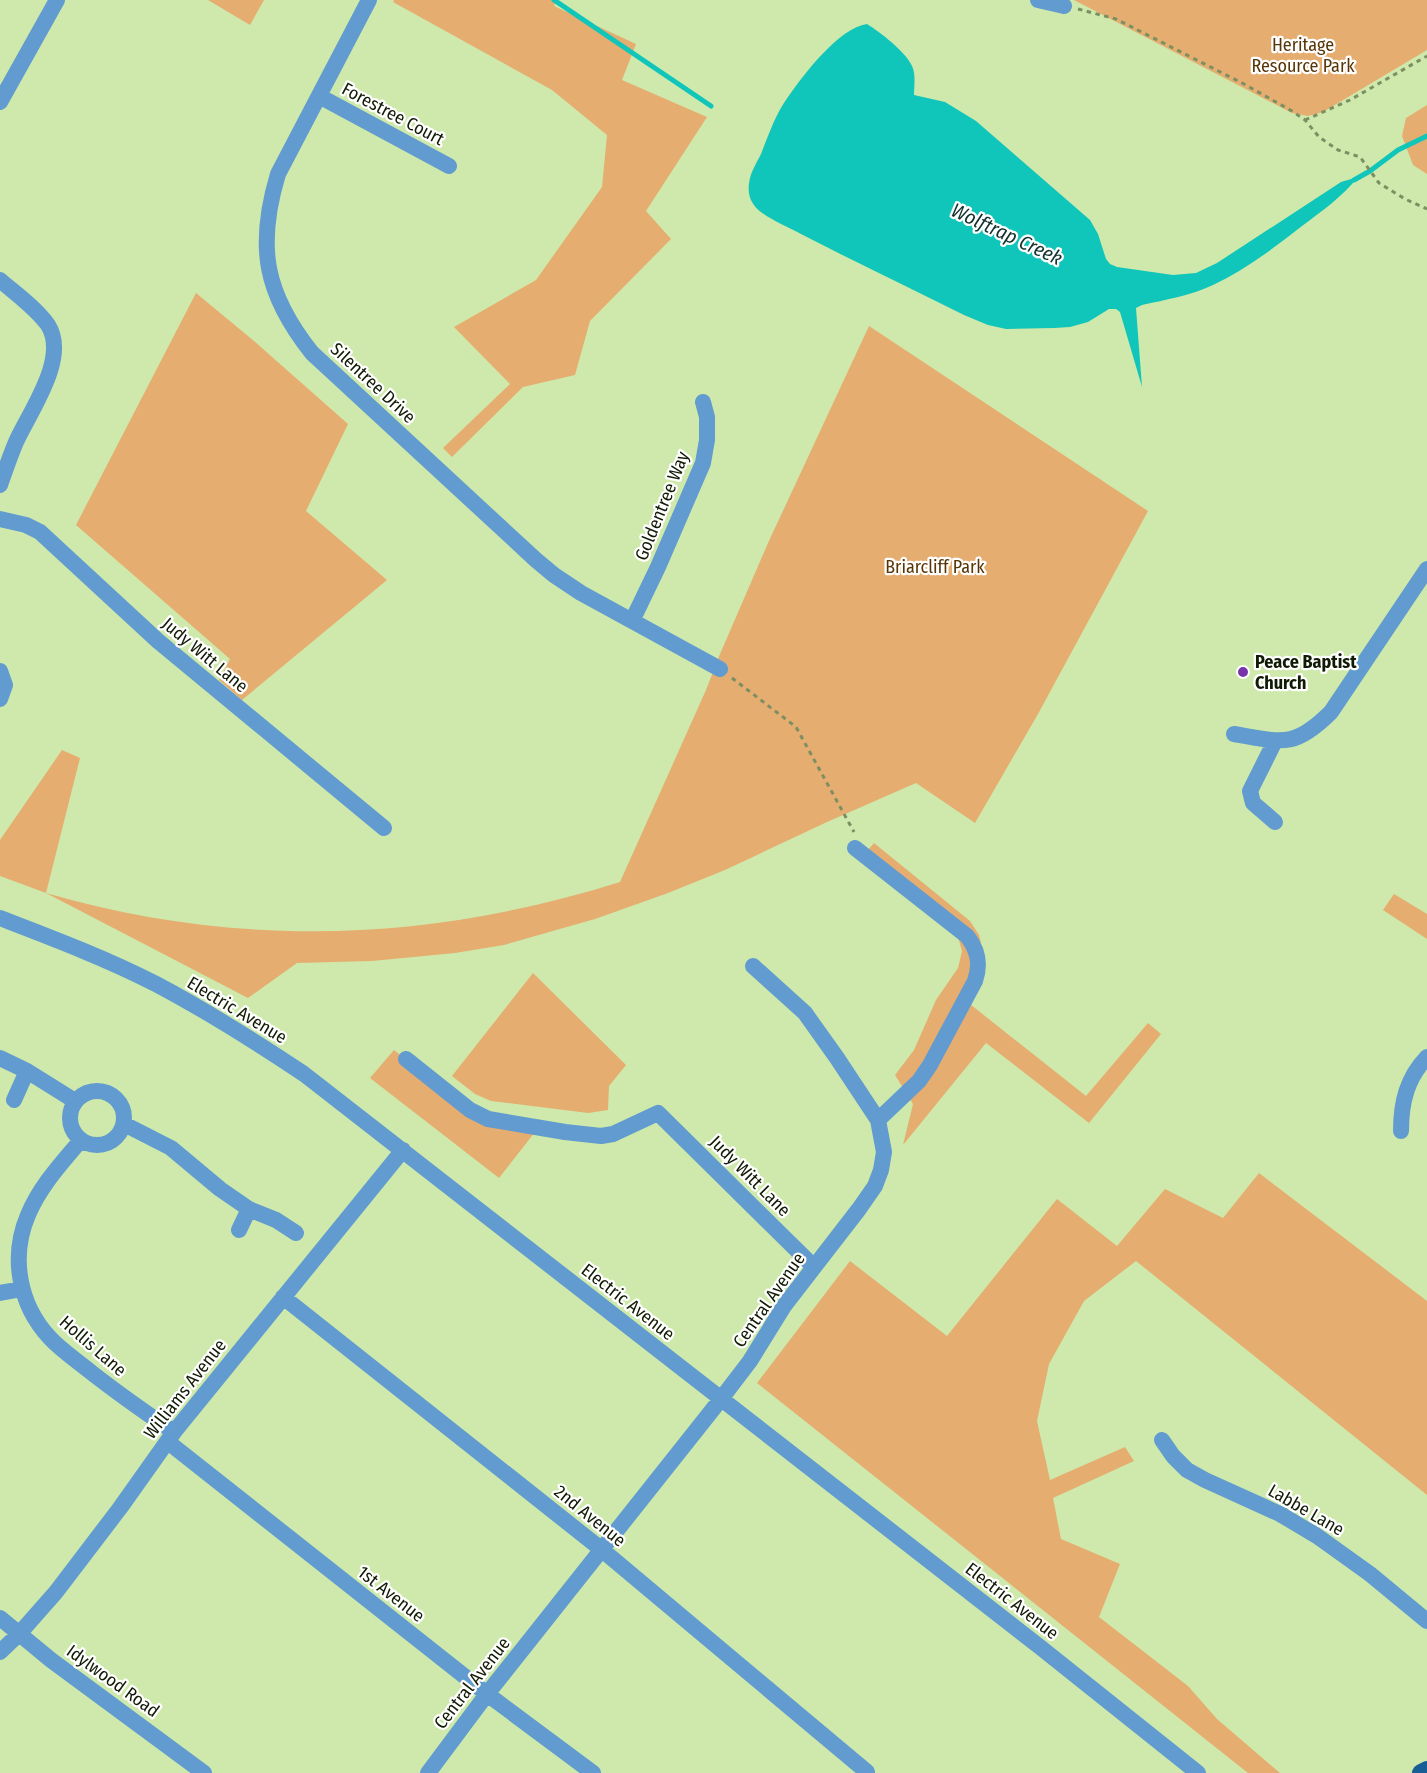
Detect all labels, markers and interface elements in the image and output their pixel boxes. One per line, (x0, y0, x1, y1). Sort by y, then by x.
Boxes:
park label: Heritage Resource Park (1251, 34, 1355, 77)
street label: Forestree Court (338, 78, 448, 150)
water label: Wolftrap Creek (948, 198, 1066, 270)
street label: Silentree Drive (326, 338, 420, 428)
street label: Goldentree Way (630, 448, 694, 564)
park label: Briarcliff Park (885, 556, 985, 578)
street label: Judy Witt Lane (158, 613, 252, 697)
place label: Peace Baptist Church (1255, 651, 1357, 694)
marker: Peace Baptist Church (1236, 665, 1250, 679)
street label: Electric Avenue (183, 972, 291, 1048)
street label: Judy Witt Lane (705, 1131, 795, 1221)
street label: Central Avenue (728, 1248, 810, 1352)
street label: Electric Avenue (577, 1259, 679, 1345)
street label: Hollis Lane (55, 1311, 131, 1381)
street label: Williams Avenue (139, 1335, 231, 1443)
street label: Labbe Lane (1264, 1479, 1348, 1541)
street label: 2nd Avenue (550, 1481, 630, 1551)
street label: Electric Avenue (961, 1558, 1063, 1644)
street label: 1st Avenue (353, 1561, 429, 1627)
street label: Central Avenue (429, 1633, 515, 1733)
street label: Idylwood Road (62, 1640, 164, 1722)

